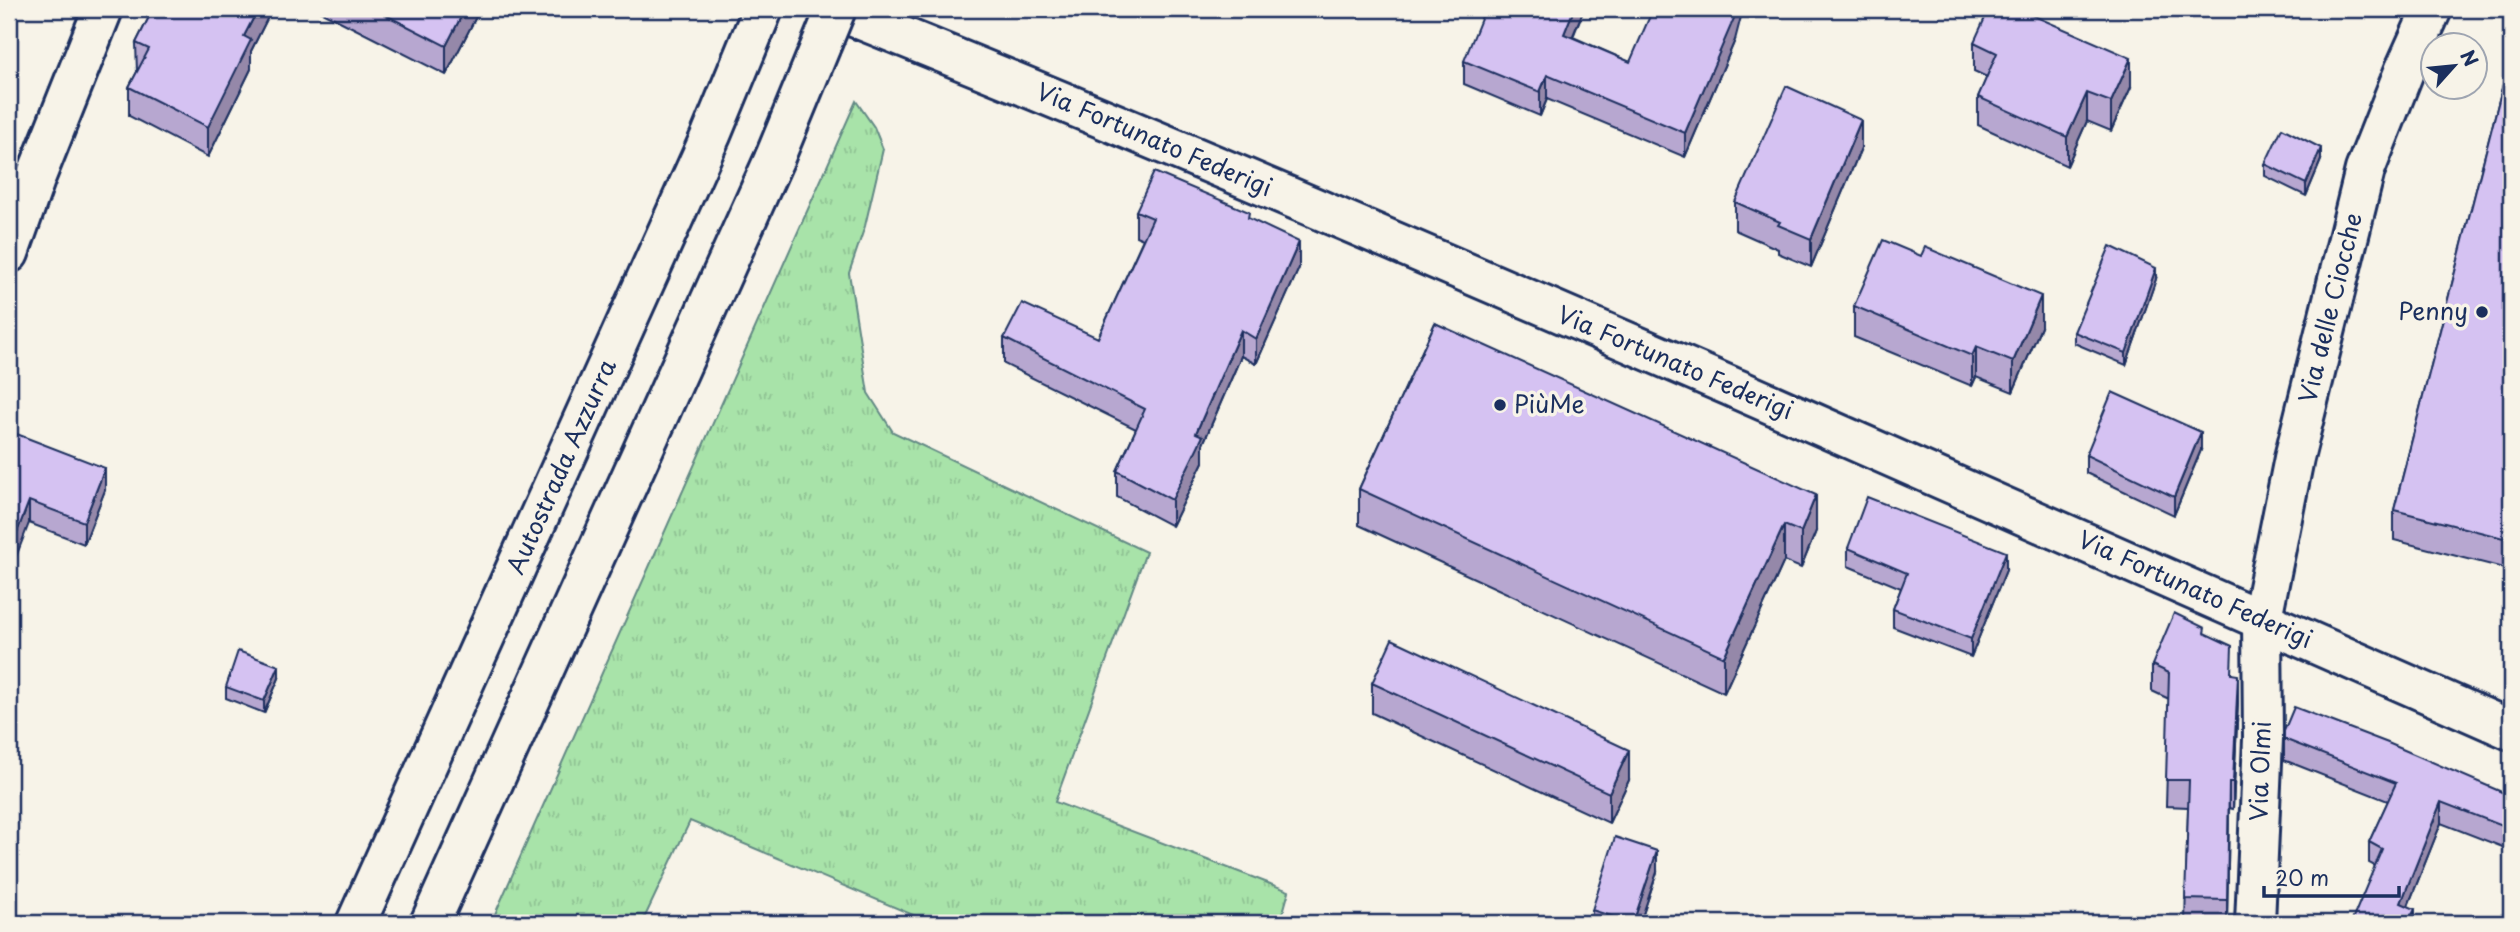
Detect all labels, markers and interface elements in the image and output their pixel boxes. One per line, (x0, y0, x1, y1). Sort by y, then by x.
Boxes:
north arrow (2418, 32, 2488, 102)
text: N (2454, 45, 2486, 71)
street label: Via Fortunato Federigi (1031, 72, 1278, 204)
street label: Via delle Ciocche (2288, 209, 2370, 406)
place label: Penny (2398, 292, 2468, 328)
street label: Via Fortunato Federigi (1552, 295, 1799, 427)
marker: Penny (2474, 304, 2490, 320)
street label: Autostrada Azzurra (497, 353, 624, 580)
place label: PiùMe (1514, 385, 1585, 421)
marker: PiùMe (1492, 397, 1508, 413)
street label: Via Fortunato Federigi (2073, 520, 2319, 656)
street label: Via Olmi (2239, 720, 2279, 822)
scale bar (2264, 855, 2399, 899)
text: 20 m (2275, 861, 2329, 893)

